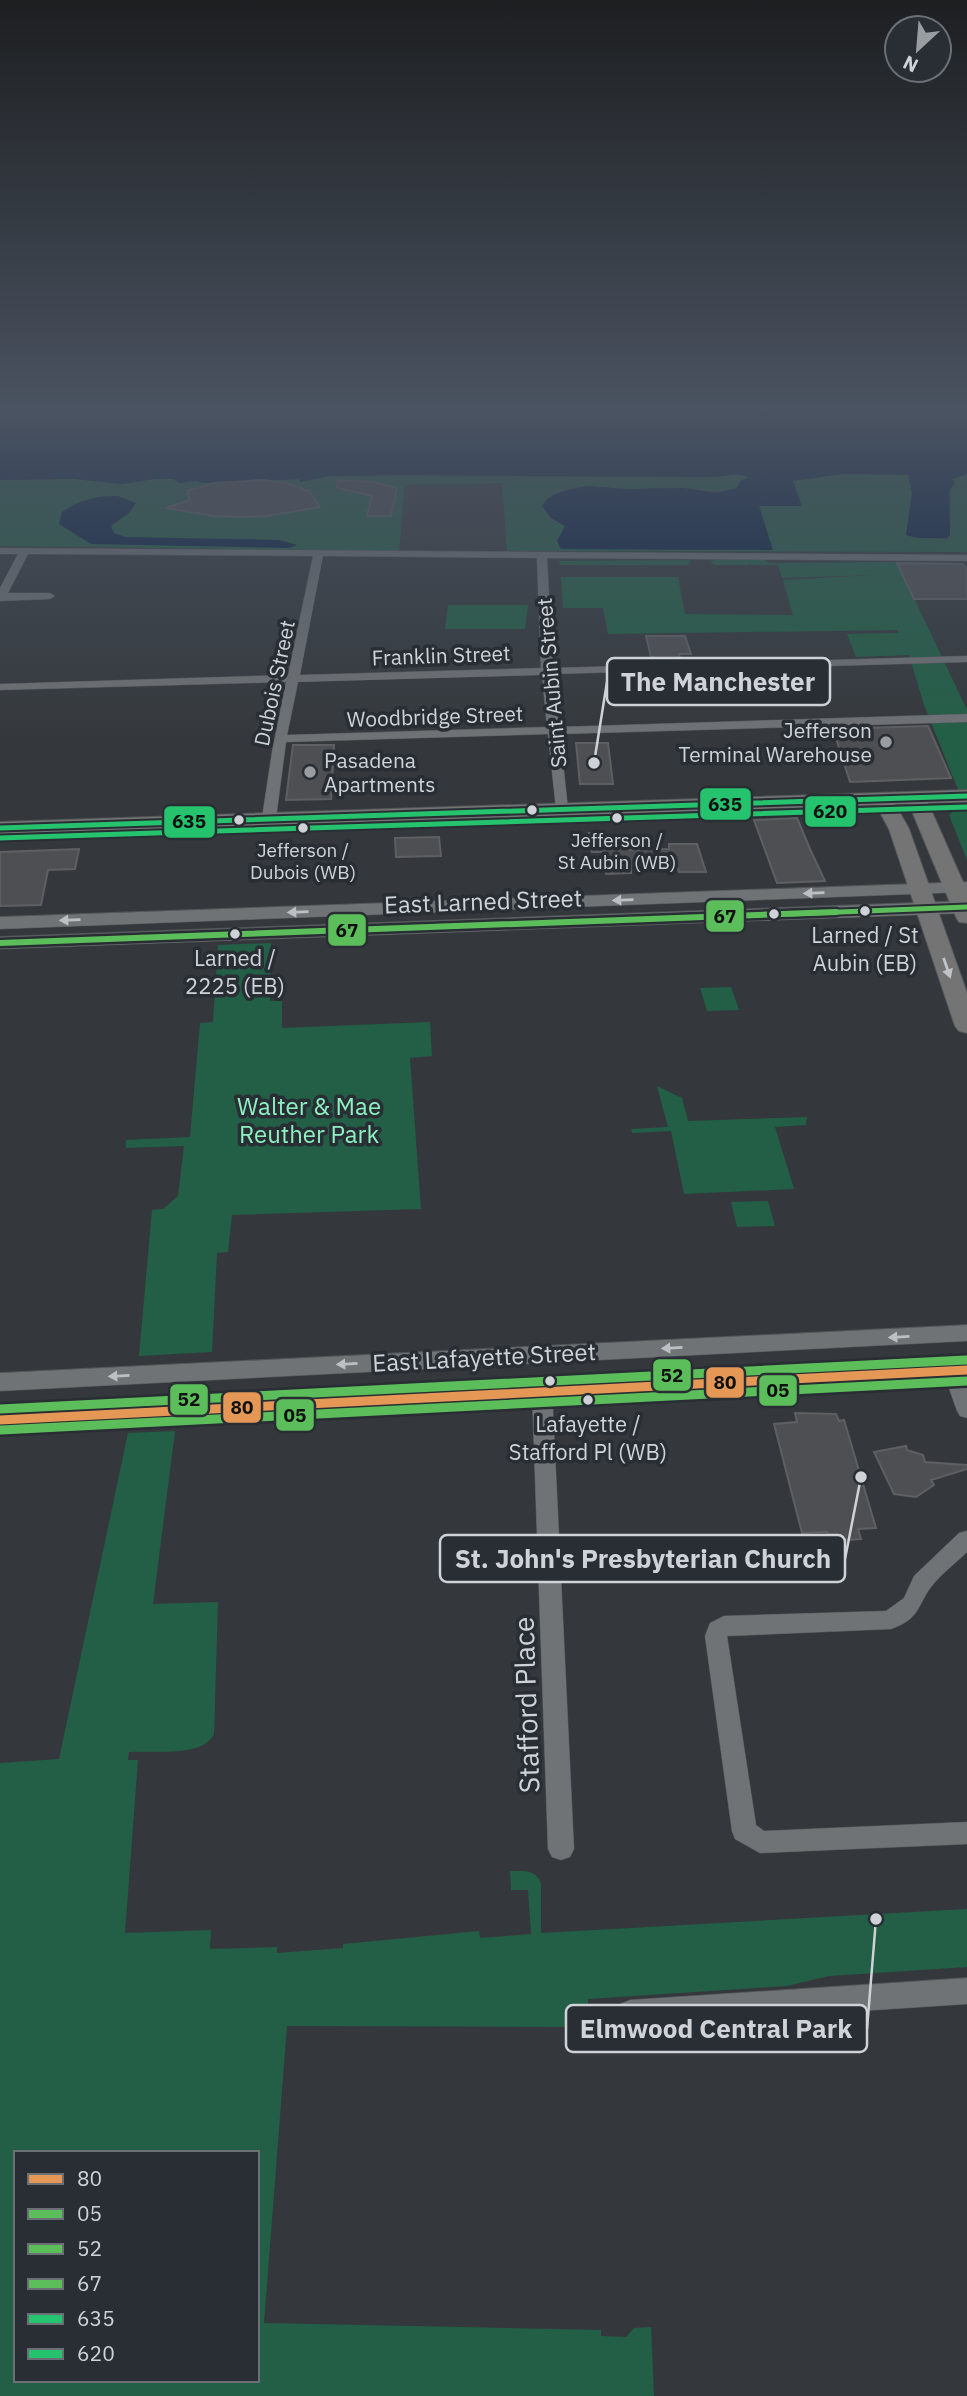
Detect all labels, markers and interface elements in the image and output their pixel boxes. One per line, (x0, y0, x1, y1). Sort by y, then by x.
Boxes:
north arrow (883, 14, 953, 84)
text: N (899, 50, 922, 78)
street label: Saint Aubin Street (530, 597, 572, 769)
street label: Dubois Street (247, 617, 301, 749)
street label: Franklin Street (371, 639, 511, 671)
callout: The Manchester (607, 658, 830, 705)
text: The Manchester (621, 664, 815, 698)
street label: Woodbridge Street (346, 699, 524, 733)
place label: Jefferson Terminal Warehouse (679, 716, 872, 768)
marker: Jefferson Terminal Warehouse (878, 734, 894, 750)
place label: Pasadena Apartments (324, 746, 435, 798)
marker: Pasadena Apartments (302, 764, 318, 780)
line badge: 635 (699, 787, 752, 821)
text: 635 (708, 792, 742, 816)
line badge: 620 (804, 795, 857, 828)
text: 620 (813, 799, 847, 823)
unlabelled marker (525, 803, 539, 817)
line badge: 635 (163, 805, 216, 839)
text: 635 (172, 809, 206, 833)
marker: Jefferson / St Aubin (WB) (610, 811, 624, 825)
unlabelled marker (232, 813, 246, 827)
marker: Jefferson / Dubois (WB) (296, 821, 310, 835)
place label: Jefferson / St Aubin (WB) (558, 828, 676, 874)
place label: Jefferson / Dubois (WB) (250, 838, 356, 884)
street label: East Larned Street (383, 882, 583, 920)
one-way arrow (802, 888, 824, 899)
one-way arrow (612, 894, 634, 906)
line badge: 67 (705, 899, 745, 933)
text: 67 (714, 904, 736, 928)
marker: Larned / St Aubin (EB) (858, 904, 872, 918)
one-way arrow (286, 906, 308, 917)
unlabelled marker (767, 907, 781, 921)
line badge: 67 (327, 913, 367, 947)
one-way arrow (59, 915, 81, 926)
text: 67 (336, 918, 358, 942)
place label: Larned / St Aubin (EB) (811, 920, 919, 977)
marker: Larned / 2225 (EB) (228, 927, 242, 941)
place label: Larned / 2225 (EB) (185, 943, 285, 1000)
one-way arrow (942, 957, 953, 978)
park label: Walter & Mae Reuther Park (237, 1090, 381, 1150)
one-way arrow (888, 1331, 910, 1342)
street label: East Lafayette Street (371, 1335, 597, 1379)
one-way arrow (660, 1343, 682, 1354)
line badge: 52 (652, 1358, 692, 1392)
one-way arrow (335, 1359, 357, 1370)
text: 52 (661, 1363, 683, 1387)
line badge: 80 (705, 1366, 745, 1399)
one-way arrow (108, 1370, 130, 1381)
text: 80 (714, 1370, 736, 1394)
unlabelled marker (543, 1374, 557, 1388)
line badge: 05 (758, 1374, 798, 1407)
text: 05 (767, 1378, 789, 1402)
line badge: 52 (169, 1383, 209, 1416)
text: 52 (178, 1387, 200, 1411)
line badge: 80 (222, 1391, 262, 1424)
marker: Lafayette / Stafford Pl (WB) (581, 1393, 595, 1407)
text: 80 (231, 1395, 253, 1419)
line badge: 05 (275, 1398, 315, 1432)
text: 05 (284, 1403, 306, 1427)
place label: Lafayette / Stafford Pl (WB) (509, 1409, 667, 1466)
callout: St. John's Presbyterian Church (440, 1535, 845, 1582)
text: St. John's Presbyterian Church (455, 1541, 831, 1575)
street label: Stafford Place (504, 1616, 548, 1794)
callout: Elmwood Central Park (566, 2005, 867, 2052)
text: Elmwood Central Park (580, 2011, 852, 2045)
legend (14, 2151, 259, 2382)
text: 80 (77, 2164, 102, 2192)
text: 05 (77, 2199, 102, 2227)
text: 52 (77, 2234, 102, 2262)
text: 67 (77, 2269, 102, 2297)
text: 635 (77, 2304, 115, 2332)
text: 620 (77, 2339, 115, 2367)

